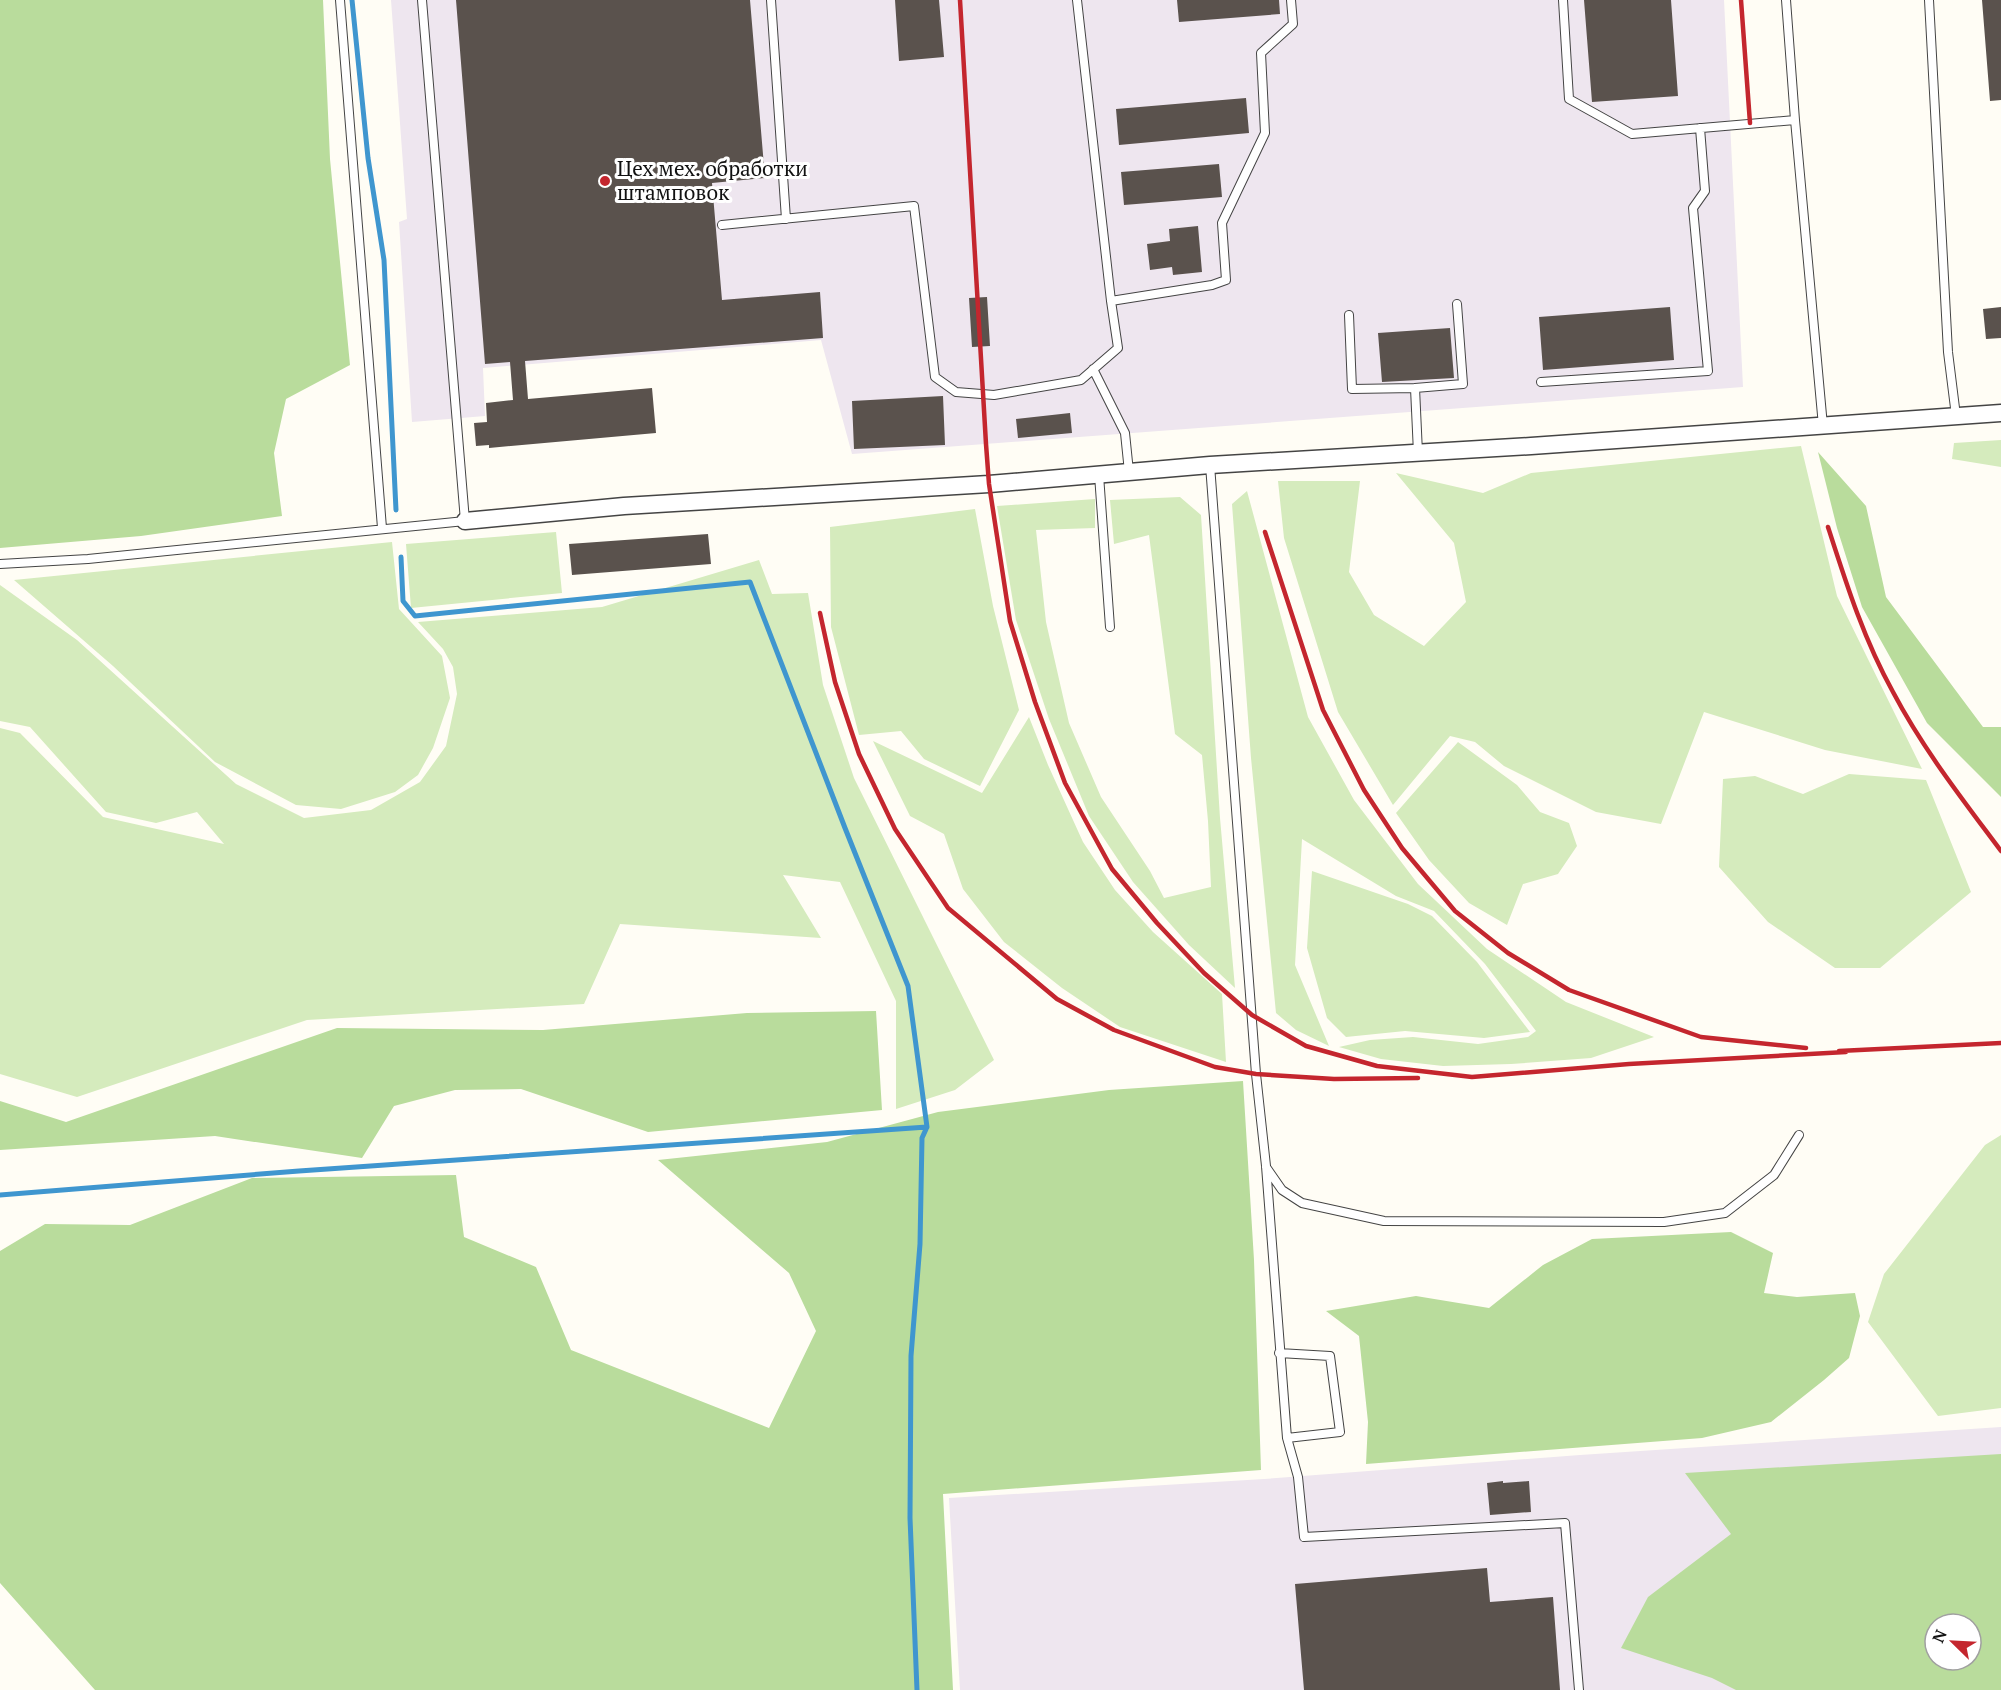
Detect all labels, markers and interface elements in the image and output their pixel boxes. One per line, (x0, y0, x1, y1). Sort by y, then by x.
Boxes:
place label: Цех мех. обработки штамповок (617, 154, 808, 206)
marker: Цех мех. обработки штамповок (598, 174, 612, 188)
north arrow (1923, 1612, 1983, 1672)
text: N (1927, 1626, 1952, 1646)

